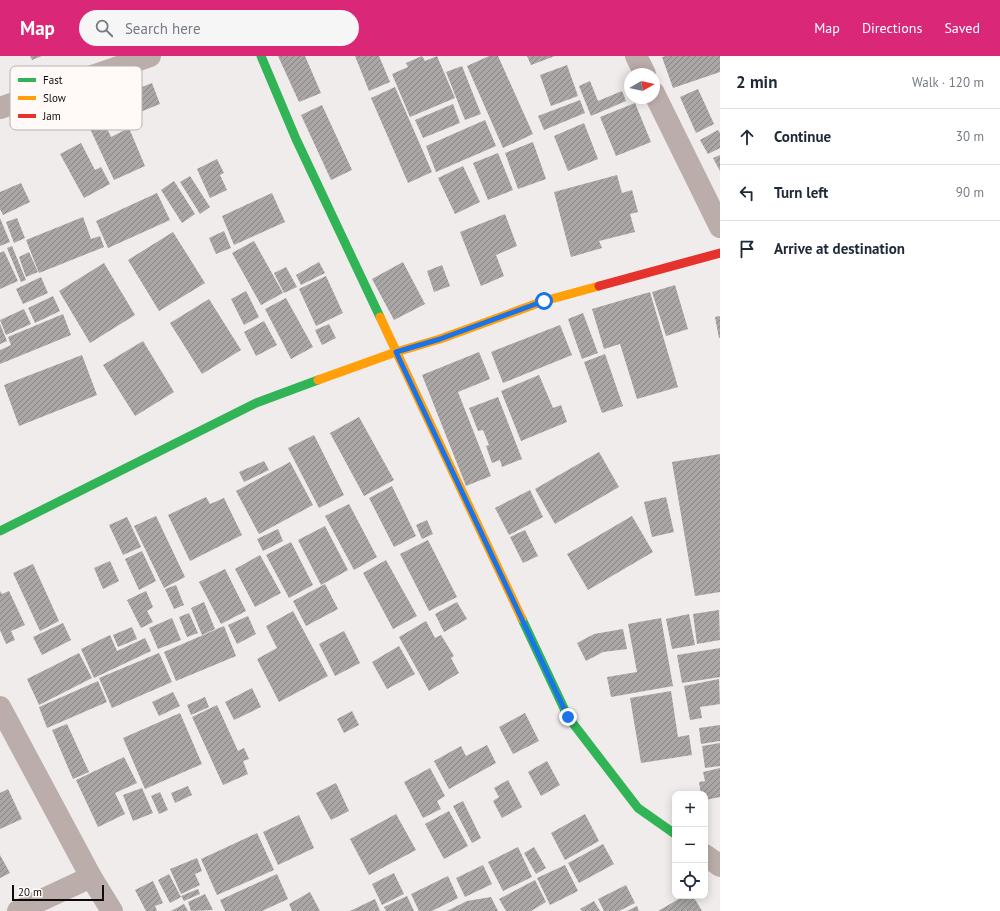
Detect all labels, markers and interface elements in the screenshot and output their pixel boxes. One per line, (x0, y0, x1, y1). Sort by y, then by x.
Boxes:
search box (79, 10, 359, 46)
text: Map (20, 16, 55, 40)
icon: search (93, 17, 115, 39)
text: Search here (125, 19, 201, 38)
text: Map (814, 19, 840, 37)
text: Directions (862, 19, 922, 37)
text: Saved (944, 19, 980, 37)
legend (10, 66, 142, 130)
north arrow (624, 68, 660, 104)
text: 2 min (736, 71, 777, 93)
text: Fast (43, 73, 63, 87)
text: Walk · 120 m (912, 74, 984, 91)
text: Slow (43, 91, 66, 105)
text: Jam (42, 109, 61, 123)
icon: ahead (736, 126, 758, 148)
text: Continue (774, 127, 831, 146)
text: 30 m (956, 128, 984, 145)
icon: left (736, 182, 758, 204)
text: Turn left (774, 183, 828, 202)
text: 90 m (956, 184, 984, 201)
icon: arrive (736, 238, 758, 260)
text: Arrive at destination (774, 239, 905, 258)
route start (535, 292, 553, 310)
route end (559, 708, 577, 726)
map controls (672, 791, 708, 899)
button: + (672, 791, 708, 827)
button: − (672, 827, 708, 863)
button: locate (672, 863, 708, 899)
scale bar (12, 883, 104, 902)
text: 20 m (18, 885, 42, 899)

